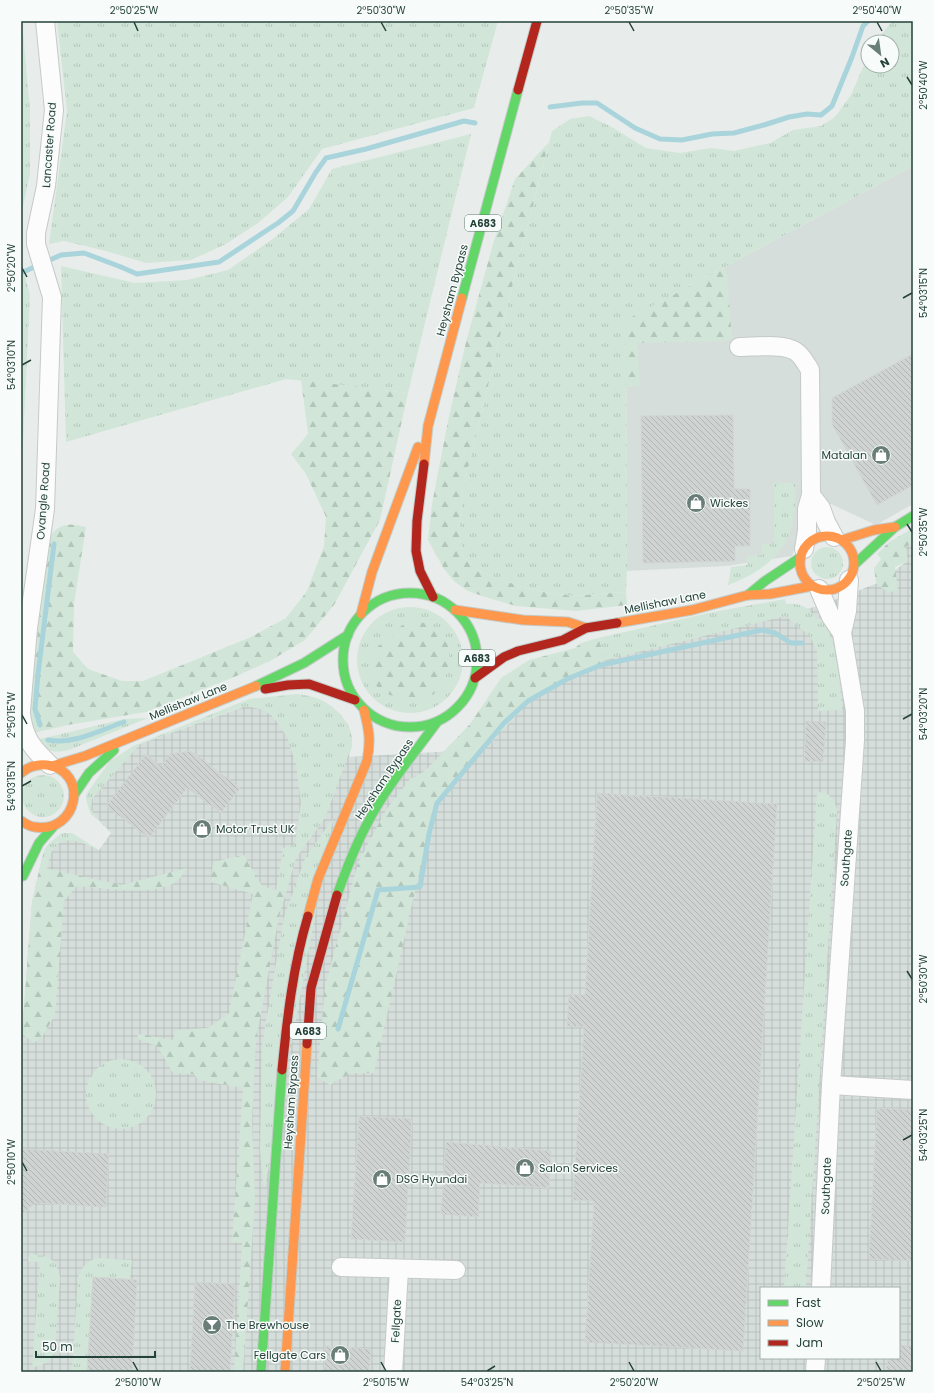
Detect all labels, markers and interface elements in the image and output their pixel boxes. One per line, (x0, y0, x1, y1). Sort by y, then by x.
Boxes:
text: 2°50'25"W (110, 3, 159, 18)
text: 2°50'30"W (357, 3, 406, 18)
text: 2°50'35"W (605, 3, 654, 18)
text: 2°50'40"W (852, 3, 902, 18)
north arrow (860, 34, 900, 74)
text: N (877, 54, 892, 72)
text: 2°50'40"W (916, 60, 931, 110)
street label: Lancaster Road (38, 102, 60, 188)
road number: A683 (465, 215, 501, 231)
street label: Heysham Bypass (432, 242, 472, 338)
text: 2°50'20"W (4, 243, 19, 292)
text: 54°03'15"N (916, 268, 931, 318)
text: 54°03'10"N (4, 340, 19, 390)
shop icon: Matalan (870, 444, 892, 466)
place label: Matalan (821, 447, 867, 463)
street label: Ovangle Road (32, 462, 54, 540)
shop icon: Wickes (685, 492, 707, 514)
place label: Wickes (710, 495, 749, 511)
text: 2°50'35"W (916, 507, 931, 556)
street label: Mellishaw Lane (623, 586, 707, 618)
road number: A683 (459, 650, 495, 666)
street label: Mellishaw Lane (147, 678, 229, 724)
text: 54°03'20"N (916, 688, 931, 740)
text: 2°50'15"W (4, 692, 19, 738)
street label: Heysham Bypass (351, 735, 417, 823)
text: 54°03'15"N (4, 761, 19, 811)
shop icon: Motor Trust UK (191, 818, 213, 840)
place label: Motor Trust UK (216, 821, 295, 837)
street label: Southgate (836, 829, 856, 887)
text: 2°50'30"W (916, 954, 931, 1003)
road number: A683 (290, 1023, 326, 1039)
street label: Heysham Bypass (280, 1054, 302, 1150)
text: 54°03'25"N (916, 1109, 931, 1161)
text: 2°50'10"W (4, 1139, 19, 1185)
shop icon: Salon Services (514, 1157, 536, 1179)
street label: Southgate (817, 1157, 835, 1215)
place label: Salon Services (539, 1160, 618, 1176)
shop icon: DSG Hyundai (371, 1168, 393, 1190)
place label: DSG Hyundai (396, 1171, 467, 1187)
legend (760, 1287, 900, 1359)
text: Fast (796, 1294, 821, 1311)
street label: Fellgate (387, 1299, 405, 1343)
bar icon: The Brewhouse (201, 1314, 223, 1336)
text: Slow (796, 1314, 824, 1331)
place label: The Brewhouse (226, 1317, 309, 1333)
scale bar (36, 1333, 155, 1359)
text: Jam (796, 1334, 823, 1351)
text: 50 m (42, 1338, 73, 1355)
shop icon: Fellgate Cars (329, 1344, 351, 1366)
place label: Fellgate Cars (254, 1347, 326, 1363)
text: 2°50'10"W (115, 1375, 161, 1390)
text: 2°50'15"W (363, 1375, 409, 1390)
text: 54°03'25"N (461, 1375, 513, 1390)
text: 2°50'20"W (610, 1375, 659, 1390)
text: 2°50'25"W (857, 1375, 906, 1390)

